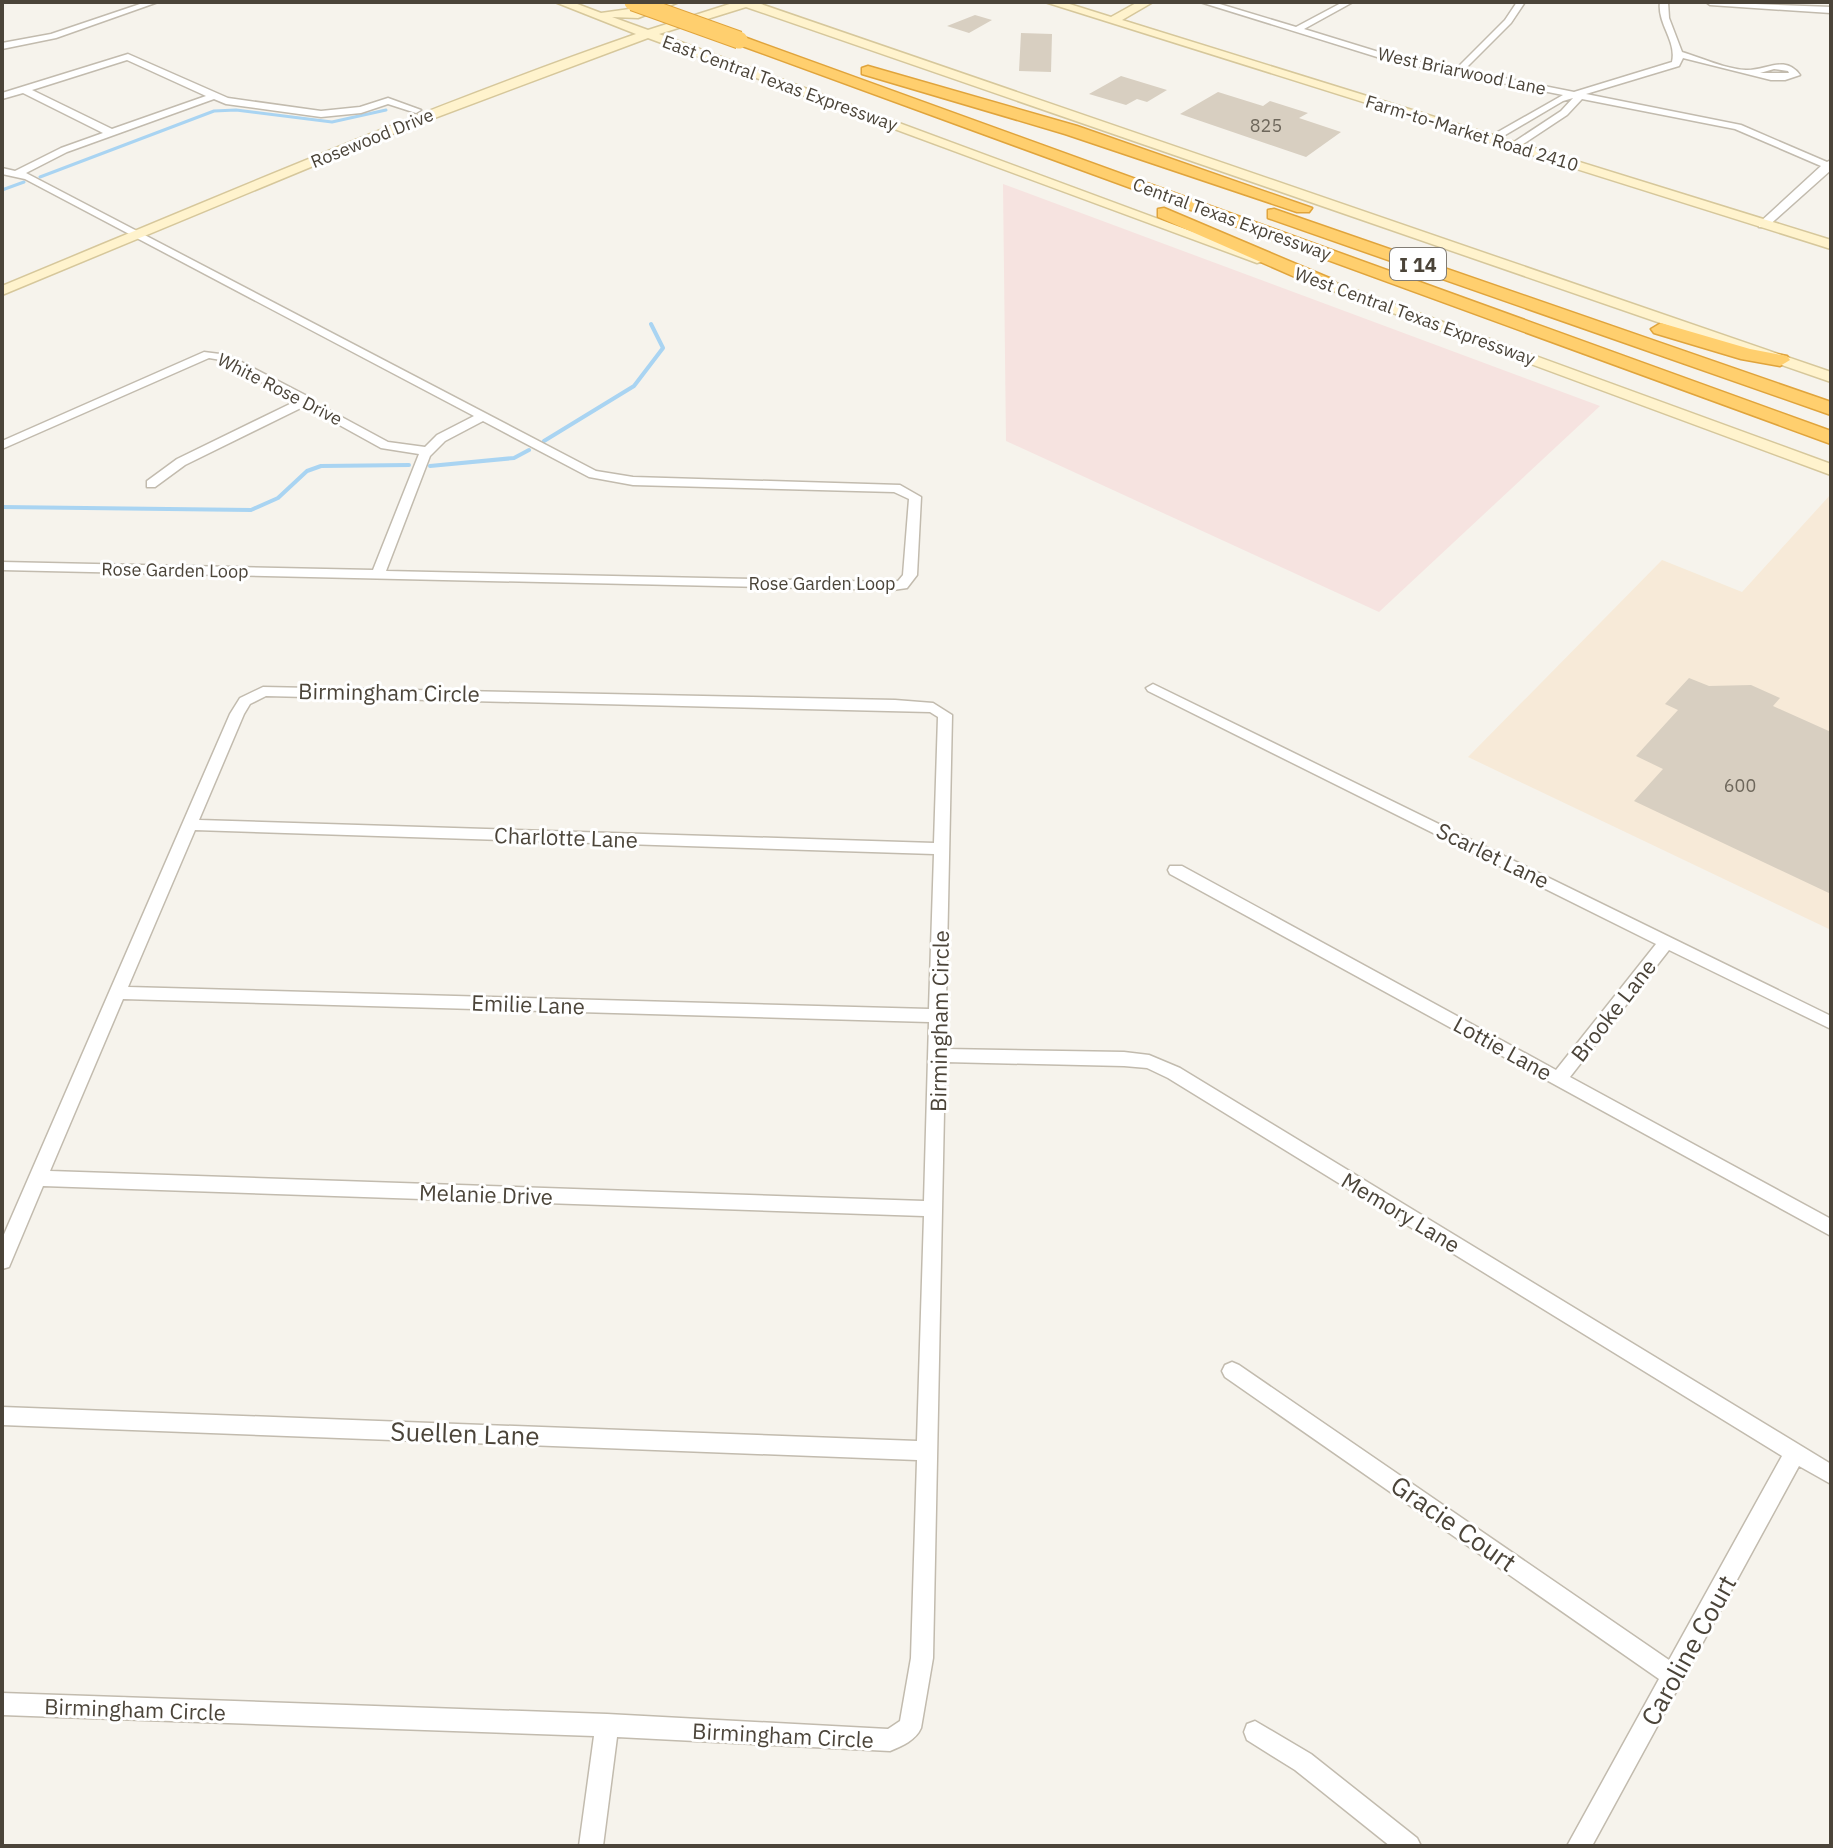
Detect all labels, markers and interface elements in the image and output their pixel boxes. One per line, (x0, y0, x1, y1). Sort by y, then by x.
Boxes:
street label: East Central Texas Expressway (659, 30, 901, 136)
street label: West Briarwood Lane (1376, 42, 1548, 100)
street label: Farm-to-Market Road 2410 (1363, 90, 1581, 176)
street label: Rosewood Drive (307, 103, 437, 173)
house number: 825 (1250, 114, 1282, 137)
street label: Central Texas Expressway (1130, 172, 1334, 266)
road number: I 14 (1390, 248, 1446, 280)
street label: West Central Texas Expressway (1292, 262, 1538, 370)
street label: White Rose Drive (214, 348, 346, 430)
street label: Rose Garden Loop (101, 557, 249, 583)
street label: Rose Garden Loop (748, 572, 896, 595)
street label: Birmingham Circle (298, 676, 480, 708)
house number: 600 (1724, 774, 1756, 797)
street label: Scarlet Lane (1432, 815, 1554, 895)
street label: Charlotte Lane (494, 820, 638, 854)
street label: Birmingham Circle (923, 930, 955, 1112)
street label: Brooke Lane (1564, 953, 1662, 1067)
street label: Emilie Lane (471, 988, 585, 1020)
street label: Lottie Lane (1449, 1009, 1557, 1087)
street label: Memory Lane (1336, 1165, 1466, 1259)
street label: Melanie Drive (419, 1177, 553, 1211)
street label: Suellen Lane (390, 1413, 540, 1453)
street label: Gracie Court (1385, 1467, 1523, 1579)
street label: Caroline Court (1633, 1569, 1743, 1731)
street label: Birmingham Circle (44, 1691, 226, 1727)
street label: Birmingham Circle (692, 1716, 874, 1754)

